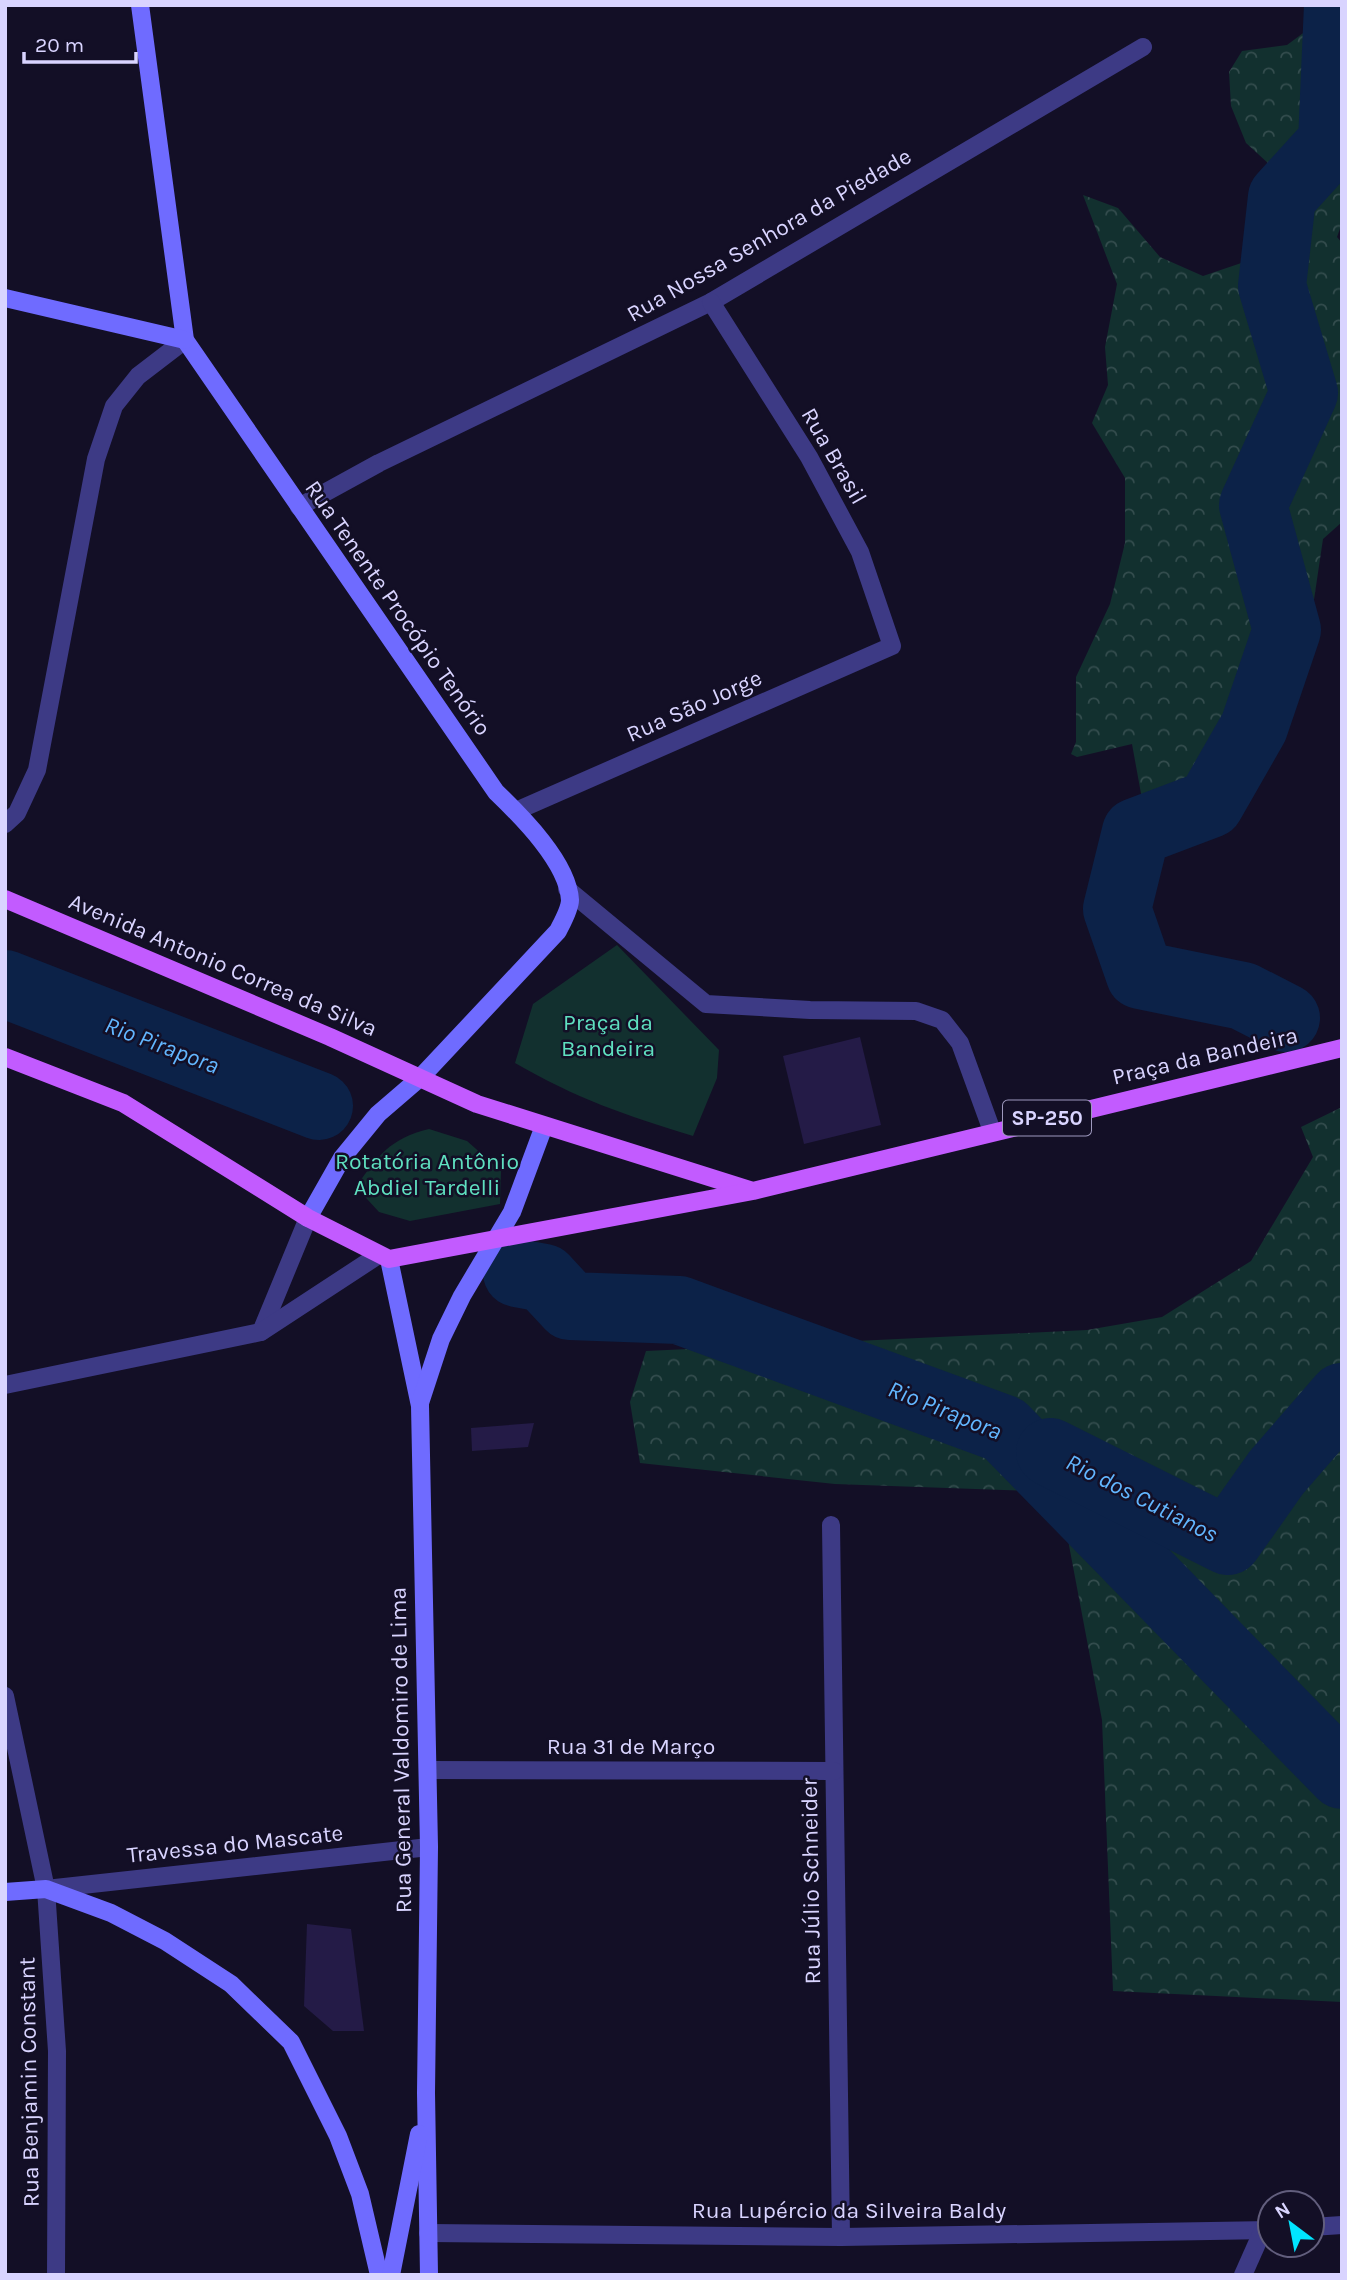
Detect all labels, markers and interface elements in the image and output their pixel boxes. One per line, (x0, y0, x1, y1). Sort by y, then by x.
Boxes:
scale bar (24, 21, 136, 65)
text: 20 m (35, 33, 84, 57)
street label: Rua Nossa Senhora da Piedade (622, 142, 916, 328)
street label: Rua Brasil (796, 403, 872, 509)
street label: Rua Tenente Procópio Tenório (299, 475, 497, 741)
street label: Rua São Jorge (622, 664, 766, 748)
street label: Avenida Antonio Correa da Silva (65, 888, 381, 1042)
park label: Praça da Bandeira (561, 1009, 655, 1062)
water label: Rio Pirapora (101, 1010, 223, 1080)
street label: Praça da Bandeira (1110, 1022, 1300, 1090)
road number: SP-250 (1003, 1100, 1091, 1136)
park label: Rotatória Antônio Abdiel Tardelli (335, 1148, 519, 1201)
water label: Rio Pirapora (884, 1374, 1006, 1446)
water label: Rio dos Cutianos (1061, 1448, 1223, 1548)
street label: Rua General Valdomiro de Lima (385, 1587, 417, 1913)
street label: Rua 31 de Março (547, 1733, 715, 1760)
street label: Rua Júlio Schneider (796, 1777, 826, 1985)
street label: Travessa do Mascate (126, 1819, 344, 1869)
street label: Rua Benjamin Constant (13, 1956, 45, 2207)
north arrow (1256, 2189, 1326, 2259)
street label: Rua Lupércio da Silveira Baldy (692, 2197, 1007, 2224)
text: N (1271, 2197, 1294, 2223)

